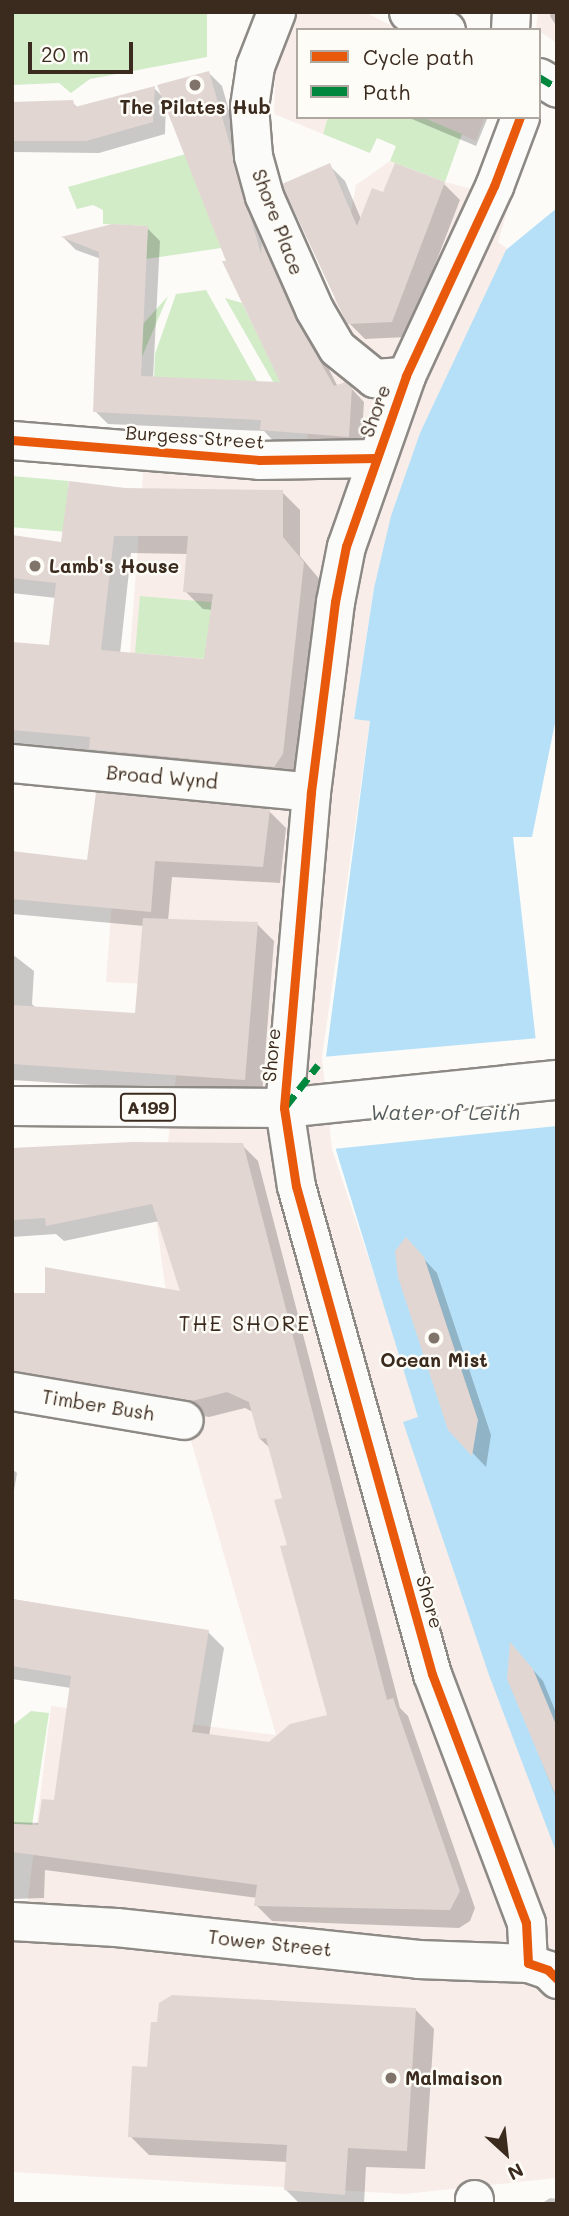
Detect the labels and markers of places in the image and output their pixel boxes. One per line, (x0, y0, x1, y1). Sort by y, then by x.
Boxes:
marker: The Pilates Hub (187, 77, 203, 93)
place label: The Pilates Hub (119, 96, 271, 118)
place label: Lamb's House (49, 555, 179, 577)
marker: Lamb's House (27, 558, 43, 574)
marker: Ocean Mist (426, 1330, 442, 1346)
place label: Ocean Mist (380, 1349, 488, 1371)
place label: Malmaison (405, 2067, 502, 2089)
marker: Malmaison (383, 2070, 399, 2086)

